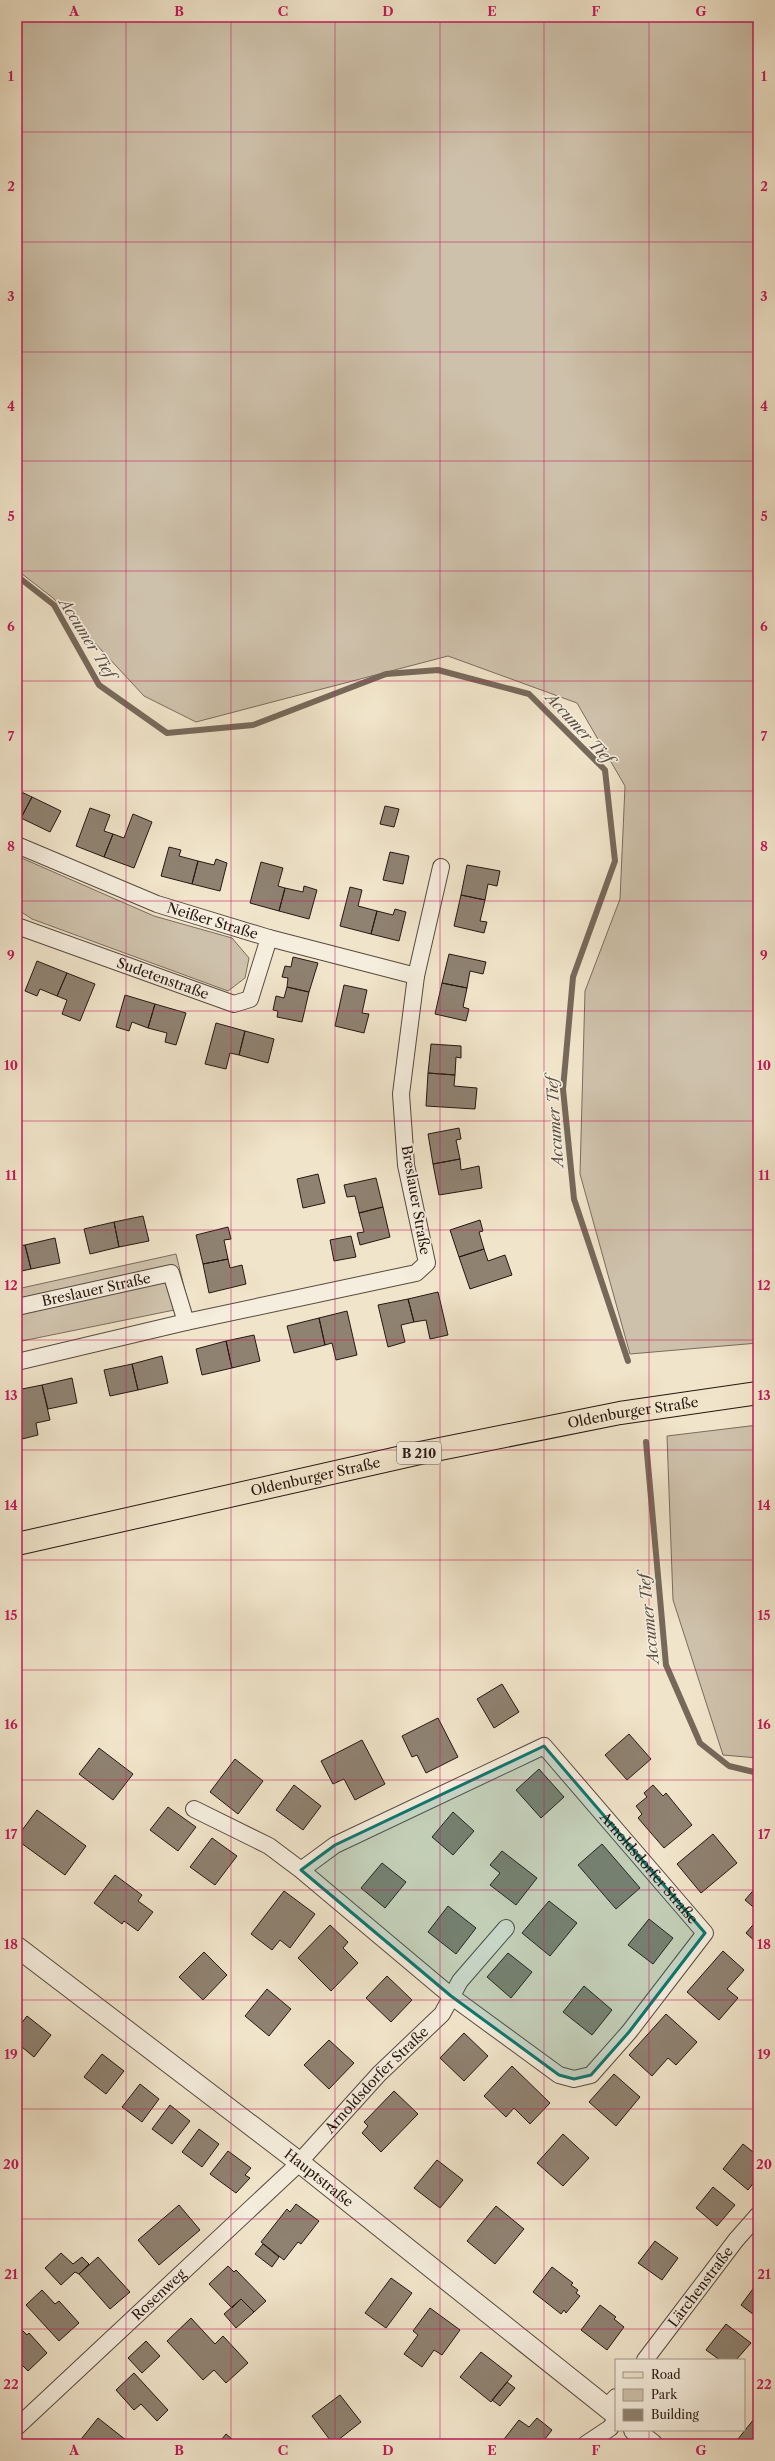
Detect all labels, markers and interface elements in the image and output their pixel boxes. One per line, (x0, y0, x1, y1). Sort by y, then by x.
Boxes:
text: A (68, 3, 80, 19)
text: B (174, 3, 184, 19)
text: C (278, 3, 288, 19)
text: D (382, 3, 394, 19)
text: E (487, 3, 497, 19)
text: F (592, 3, 601, 19)
text: G (695, 3, 707, 19)
text: 1 (8, 68, 14, 84)
text: 1 (761, 68, 767, 84)
text: 2 (7, 178, 15, 194)
text: 2 (760, 178, 768, 194)
text: 3 (7, 288, 15, 304)
text: 3 (760, 288, 768, 304)
text: 4 (7, 398, 15, 414)
text: 4 (760, 398, 768, 414)
text: 5 (7, 508, 15, 524)
text: 5 (760, 508, 768, 524)
water label: Accumer Tief (54, 593, 122, 685)
text: 6 (7, 618, 15, 634)
text: 6 (760, 618, 768, 634)
water label: Accumer Tief (540, 687, 621, 771)
text: 7 (8, 728, 15, 744)
text: 7 (761, 728, 768, 744)
text: 8 (7, 838, 15, 854)
text: 8 (760, 838, 768, 854)
street label: Neißer Straße (165, 899, 261, 943)
text: 9 (7, 947, 15, 963)
text: 9 (760, 947, 768, 963)
street label: Sudetenstraße (114, 954, 212, 1003)
text: 10 (4, 1057, 18, 1073)
text: 10 (757, 1057, 771, 1073)
water label: Accumer Tief (542, 1071, 567, 1170)
street label: Breslauer Straße (398, 1144, 435, 1256)
text: 11 (5, 1167, 17, 1183)
text: 11 (758, 1167, 770, 1183)
street label: Breslauer Straße (40, 1269, 152, 1310)
text: 12 (4, 1277, 18, 1293)
text: 12 (757, 1277, 771, 1293)
text: 13 (4, 1387, 18, 1403)
text: 13 (757, 1387, 771, 1403)
street label: Oldenburger Straße (566, 1393, 700, 1432)
road number: B 210 (397, 1442, 441, 1464)
street label: Oldenburger Straße (249, 1453, 382, 1500)
text: 14 (4, 1497, 18, 1513)
text: 14 (757, 1497, 771, 1513)
water label: Accumer Tief (634, 1568, 663, 1667)
text: 15 (4, 1607, 18, 1623)
text: 15 (757, 1607, 771, 1623)
text: 16 (4, 1716, 18, 1732)
text: 16 (757, 1716, 771, 1732)
street label: Arnoldsdorfer Straße (595, 1808, 702, 1928)
text: 17 (5, 1826, 18, 1842)
text: 17 (758, 1826, 771, 1842)
text: 18 (4, 1936, 18, 1952)
text: 18 (757, 1936, 771, 1952)
street label: Arnoldsdorfer Straße (320, 2023, 432, 2138)
text: 19 (4, 2046, 18, 2062)
text: 19 (757, 2046, 771, 2062)
street label: Hauptstraße (281, 2145, 357, 2211)
text: 20 (3, 2156, 19, 2172)
text: 20 (756, 2156, 772, 2172)
street label: Lärchenstraße (664, 2243, 737, 2331)
street label: Rosenweg (128, 2264, 190, 2324)
text: 21 (4, 2266, 18, 2282)
text: 21 (757, 2266, 771, 2282)
legend (615, 2359, 745, 2431)
text: Road (651, 2367, 681, 2382)
text: 22 (3, 2376, 19, 2392)
text: 22 (756, 2376, 772, 2392)
text: Park (651, 2387, 678, 2402)
text: Building (651, 2407, 699, 2422)
text: A (68, 2442, 80, 2458)
text: B (174, 2442, 184, 2458)
text: C (278, 2442, 288, 2458)
text: D (382, 2442, 394, 2458)
text: E (487, 2442, 497, 2458)
text: F (592, 2442, 601, 2458)
text: G (695, 2442, 707, 2458)

